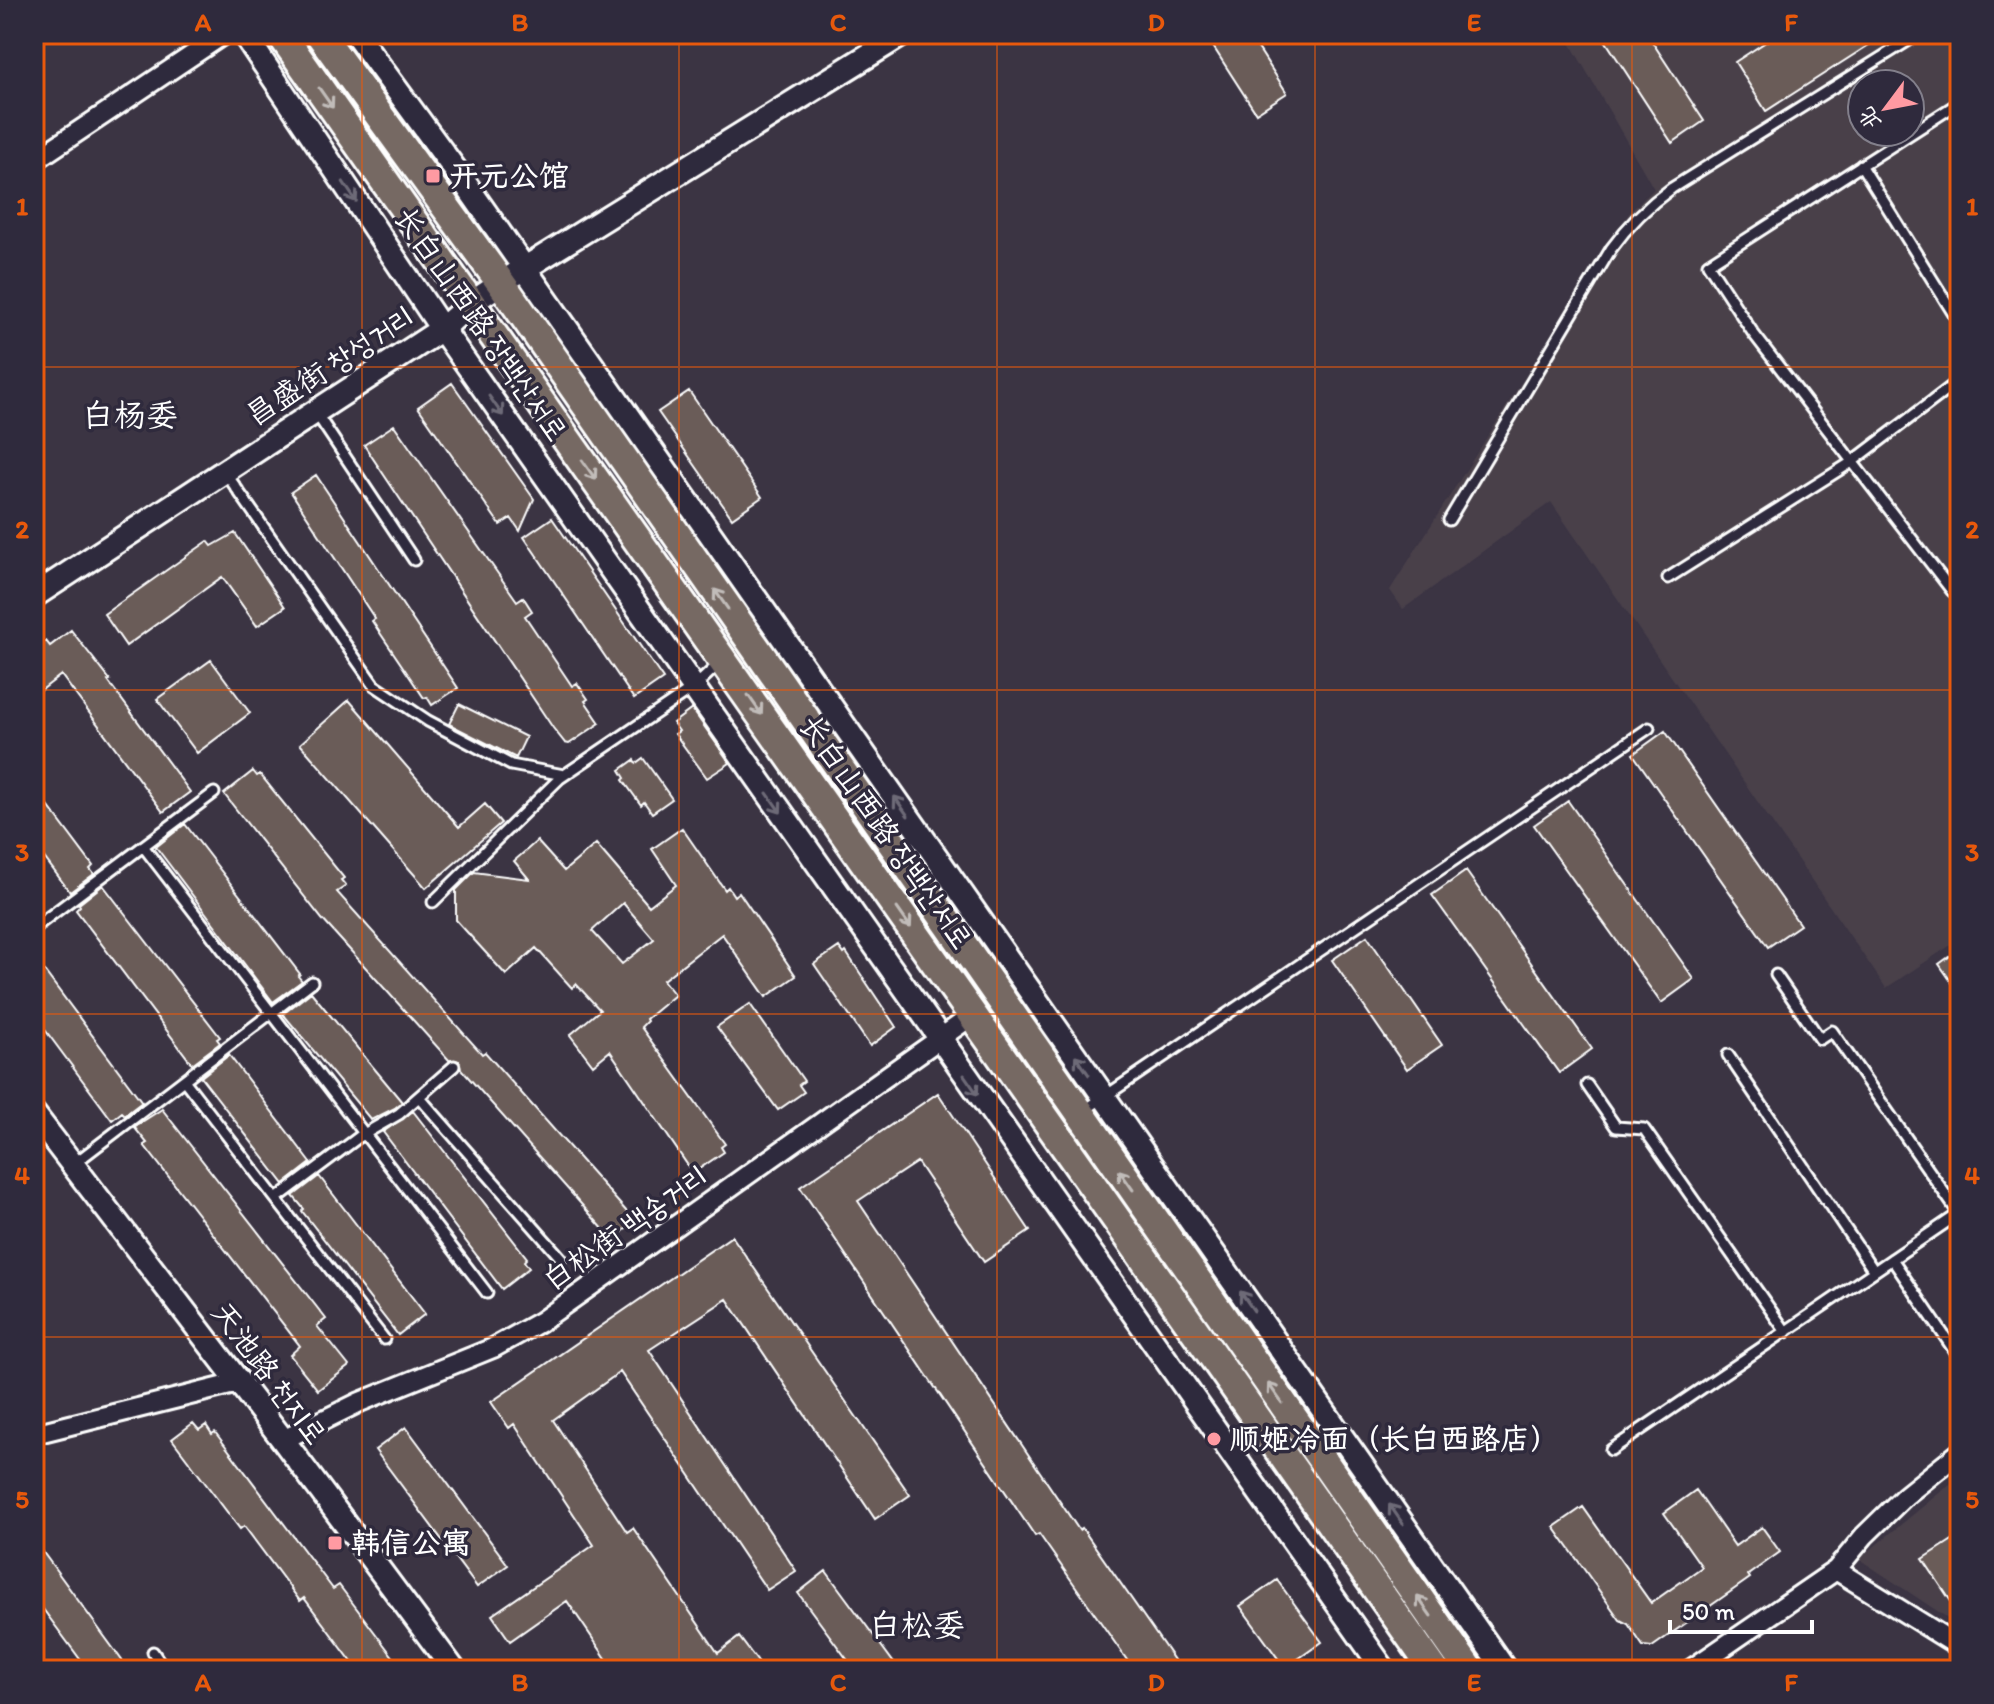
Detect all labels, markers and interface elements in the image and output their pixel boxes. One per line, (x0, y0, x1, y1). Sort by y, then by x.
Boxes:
text: A (194, 6, 212, 38)
text: B (512, 6, 529, 38)
text: C (830, 6, 847, 38)
text: D (1147, 6, 1165, 38)
text: E (1467, 6, 1481, 38)
text: F (1784, 6, 1798, 38)
north arrow (1846, 68, 1926, 148)
one-way arrow (318, 86, 334, 108)
text: 北 (1852, 102, 1887, 135)
place label: 开元公馆 (449, 157, 569, 194)
marker: 开元公馆 (424, 167, 442, 185)
one-way arrow (341, 180, 358, 202)
text: 1 (16, 190, 28, 222)
text: 1 (1966, 190, 1978, 222)
street label: 长白山西路 장백산서로 (387, 199, 576, 448)
street label: 昌盛街 창성거리 (239, 297, 421, 434)
one-way arrow (488, 395, 504, 417)
district label: 白杨委 (82, 396, 178, 434)
one-way arrow (581, 459, 597, 481)
text: 2 (15, 513, 29, 545)
text: 2 (1965, 513, 1979, 545)
one-way arrow (713, 589, 729, 611)
one-way arrow (747, 694, 763, 716)
street label: 长白山西路 장백산서로 (792, 707, 981, 956)
one-way arrow (765, 792, 782, 814)
one-way arrow (893, 796, 909, 818)
text: 3 (15, 836, 29, 868)
text: 3 (1965, 836, 1979, 868)
one-way arrow (896, 907, 913, 929)
one-way arrow (1074, 1055, 1090, 1077)
one-way arrow (963, 1073, 979, 1095)
street label: 白松街 백송거리 (535, 1157, 715, 1298)
text: 4 (14, 1159, 30, 1191)
text: 4 (1964, 1159, 1980, 1191)
one-way arrow (1118, 1170, 1134, 1192)
one-way arrow (1239, 1291, 1255, 1313)
street label: 天池路 천지로 (204, 1294, 335, 1451)
one-way arrow (1267, 1383, 1283, 1405)
place label: 顺姬冷面（长白西路店） (1230, 1420, 1560, 1457)
marker: 顺姬冷面（长白西路店） (1205, 1430, 1223, 1448)
text: 5 (15, 1483, 29, 1515)
text: 5 (1965, 1483, 1979, 1515)
one-way arrow (1388, 1504, 1404, 1526)
place label: 韩信公寓 (351, 1524, 471, 1561)
marker: 韩信公寓 (326, 1534, 344, 1552)
scale bar (1670, 1584, 1812, 1634)
one-way arrow (1416, 1596, 1432, 1618)
text: 50 m (1682, 1597, 1735, 1626)
district label: 白松委 (869, 1606, 965, 1644)
text: A (194, 1666, 212, 1698)
text: B (512, 1666, 529, 1698)
text: C (830, 1666, 847, 1698)
text: D (1147, 1666, 1165, 1698)
text: E (1467, 1666, 1481, 1698)
text: F (1784, 1666, 1798, 1698)

